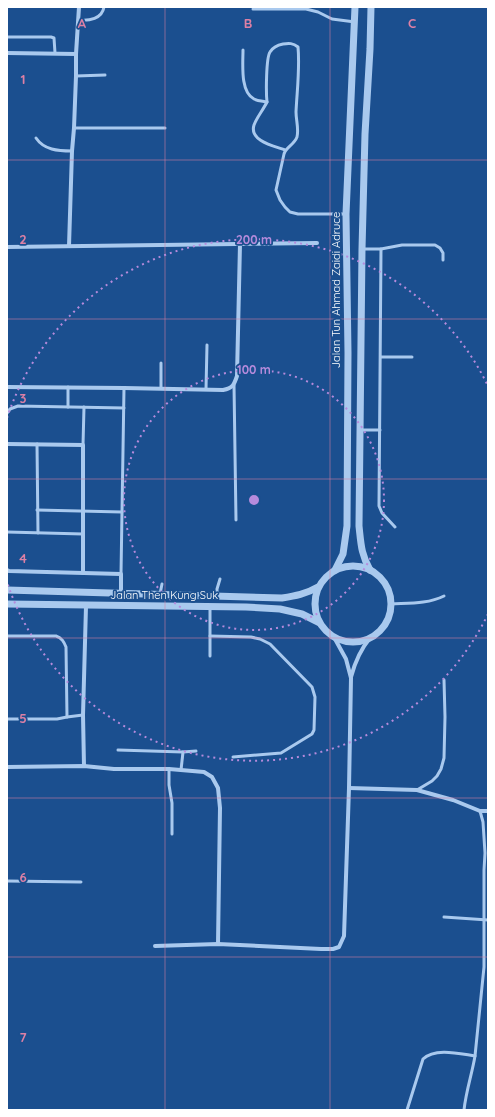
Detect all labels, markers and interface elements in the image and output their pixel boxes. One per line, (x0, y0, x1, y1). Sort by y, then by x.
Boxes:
text: A (78, 15, 87, 31)
text: B (244, 15, 252, 31)
text: C (408, 15, 416, 31)
text: 1 (20, 71, 26, 87)
street label: Jalan Tun Ahmad Zaidi Adruce (329, 212, 343, 368)
text: 2 (19, 231, 27, 247)
text: 200 m (236, 232, 272, 247)
text: 100 m (237, 362, 271, 377)
text: 3 (20, 390, 27, 406)
centre of rings (247, 493, 261, 507)
text: 4 (19, 550, 27, 566)
street label: Jalan Then Kung Suk (110, 588, 218, 602)
text: 5 (19, 710, 27, 726)
text: 6 (19, 869, 27, 885)
text: 7 (19, 1029, 27, 1045)

